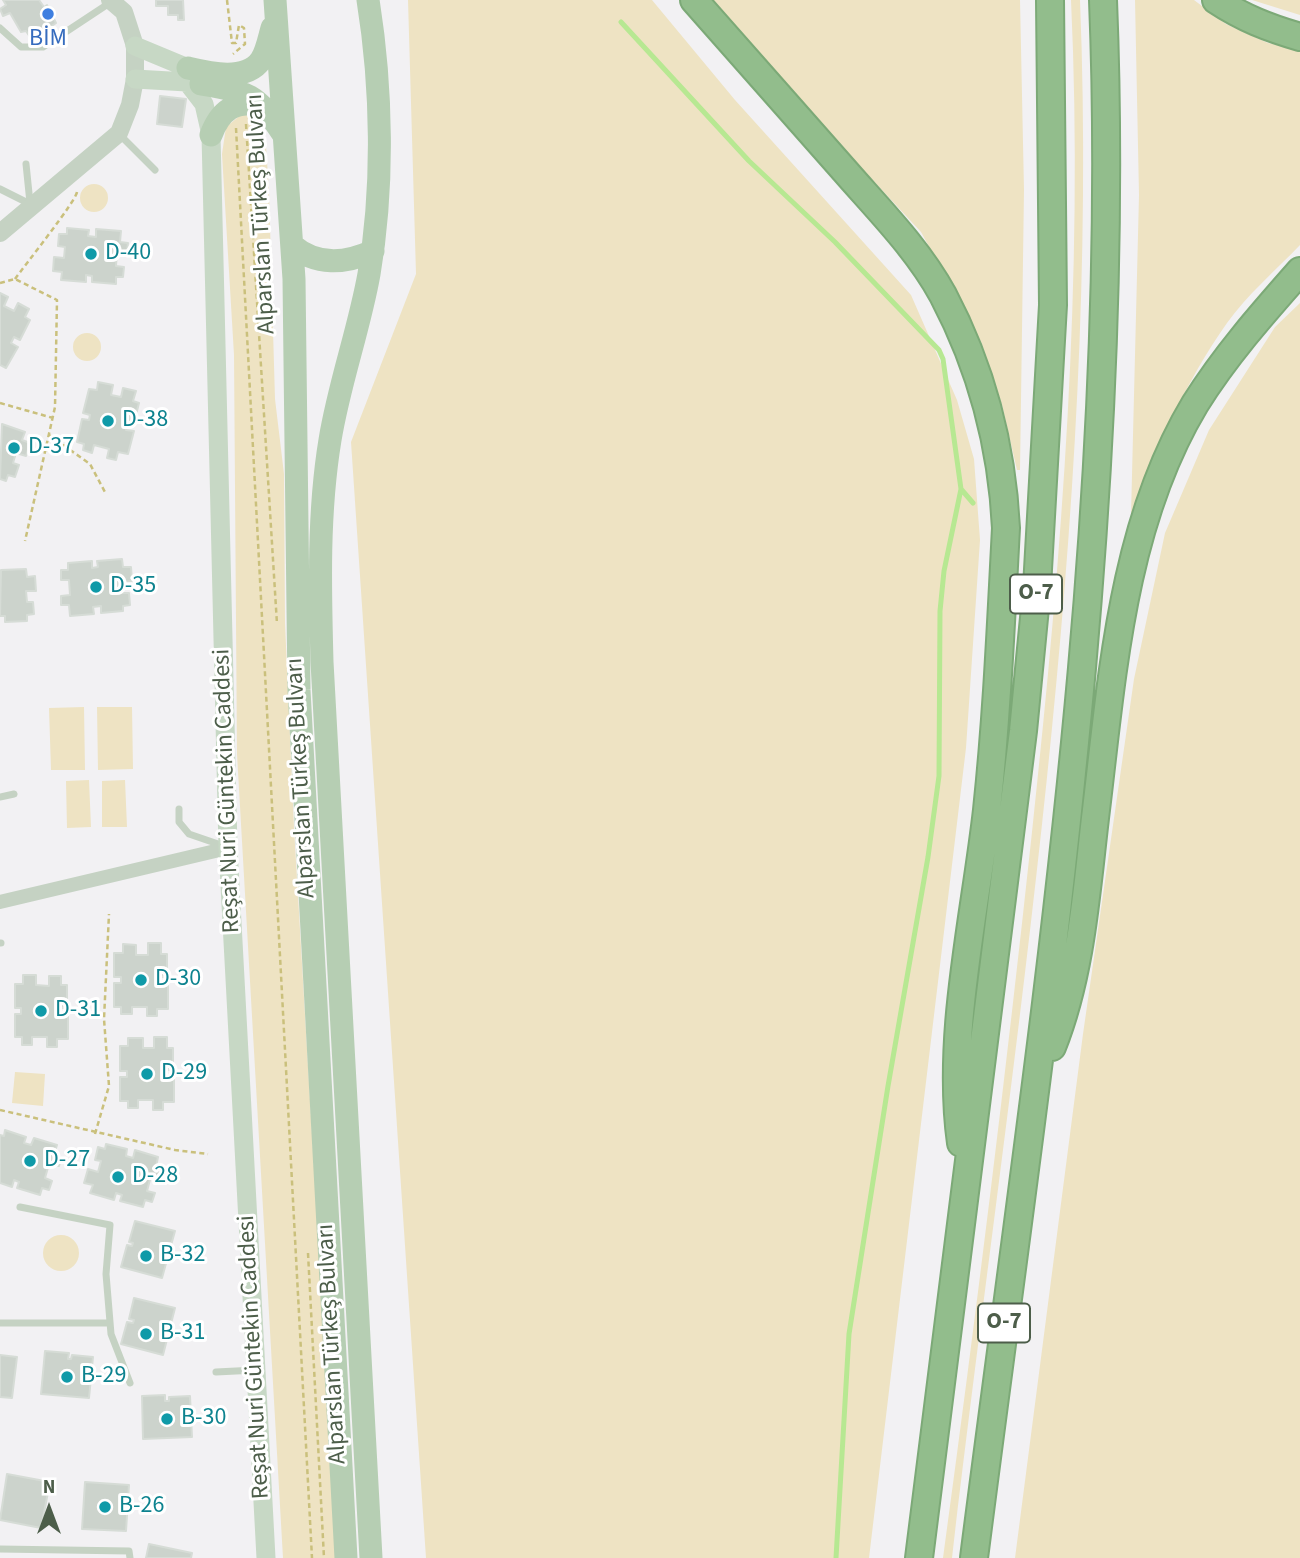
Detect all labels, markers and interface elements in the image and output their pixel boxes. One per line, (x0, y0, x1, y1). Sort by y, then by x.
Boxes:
marker: BİM (40, 6, 56, 22)
place label: BİM (29, 26, 67, 54)
street label: Alparslan Türkeş Bulvarı (241, 93, 283, 335)
place label: D-40 (105, 240, 151, 268)
marker: D-40 (83, 246, 99, 262)
place label: D-38 (122, 407, 168, 435)
marker: D-38 (100, 413, 116, 429)
place label: D-37 (28, 434, 74, 462)
marker: D-37 (6, 440, 22, 456)
place label: D-35 (110, 573, 156, 601)
road number: O-7 (1010, 574, 1062, 614)
marker: D-35 (88, 579, 104, 595)
street label: Reşat Nuri Güntekin Caddesi (209, 648, 247, 934)
street label: Alparslan Türkeş Bulvarı (281, 657, 323, 899)
place label: D-30 (155, 966, 201, 994)
marker: D-30 (133, 972, 149, 988)
place label: D-31 (55, 997, 101, 1025)
marker: D-31 (33, 1003, 49, 1019)
place label: D-29 (161, 1060, 207, 1088)
marker: D-29 (139, 1066, 155, 1082)
place label: D-27 (44, 1147, 90, 1175)
marker: D-27 (22, 1153, 38, 1169)
place label: D-28 (132, 1163, 178, 1191)
marker: D-28 (110, 1169, 126, 1185)
street label: Reşat Nuri Güntekin Caddesi (233, 1214, 277, 1500)
street label: Alparslan Türkeş Bulvarı (312, 1223, 354, 1465)
place label: B-32 (160, 1242, 205, 1270)
marker: B-32 (138, 1248, 154, 1264)
road number: O-7 (978, 1304, 1030, 1342)
place label: B-31 (160, 1320, 205, 1348)
marker: B-31 (138, 1326, 154, 1342)
place label: B-29 (81, 1363, 126, 1391)
marker: B-29 (59, 1369, 75, 1385)
place label: B-30 (181, 1405, 226, 1433)
marker: B-30 (159, 1411, 175, 1427)
north arrow (14, 1474, 84, 1544)
text: N (43, 1474, 55, 1501)
place label: B-26 (119, 1493, 164, 1521)
marker: B-26 (97, 1499, 113, 1515)

